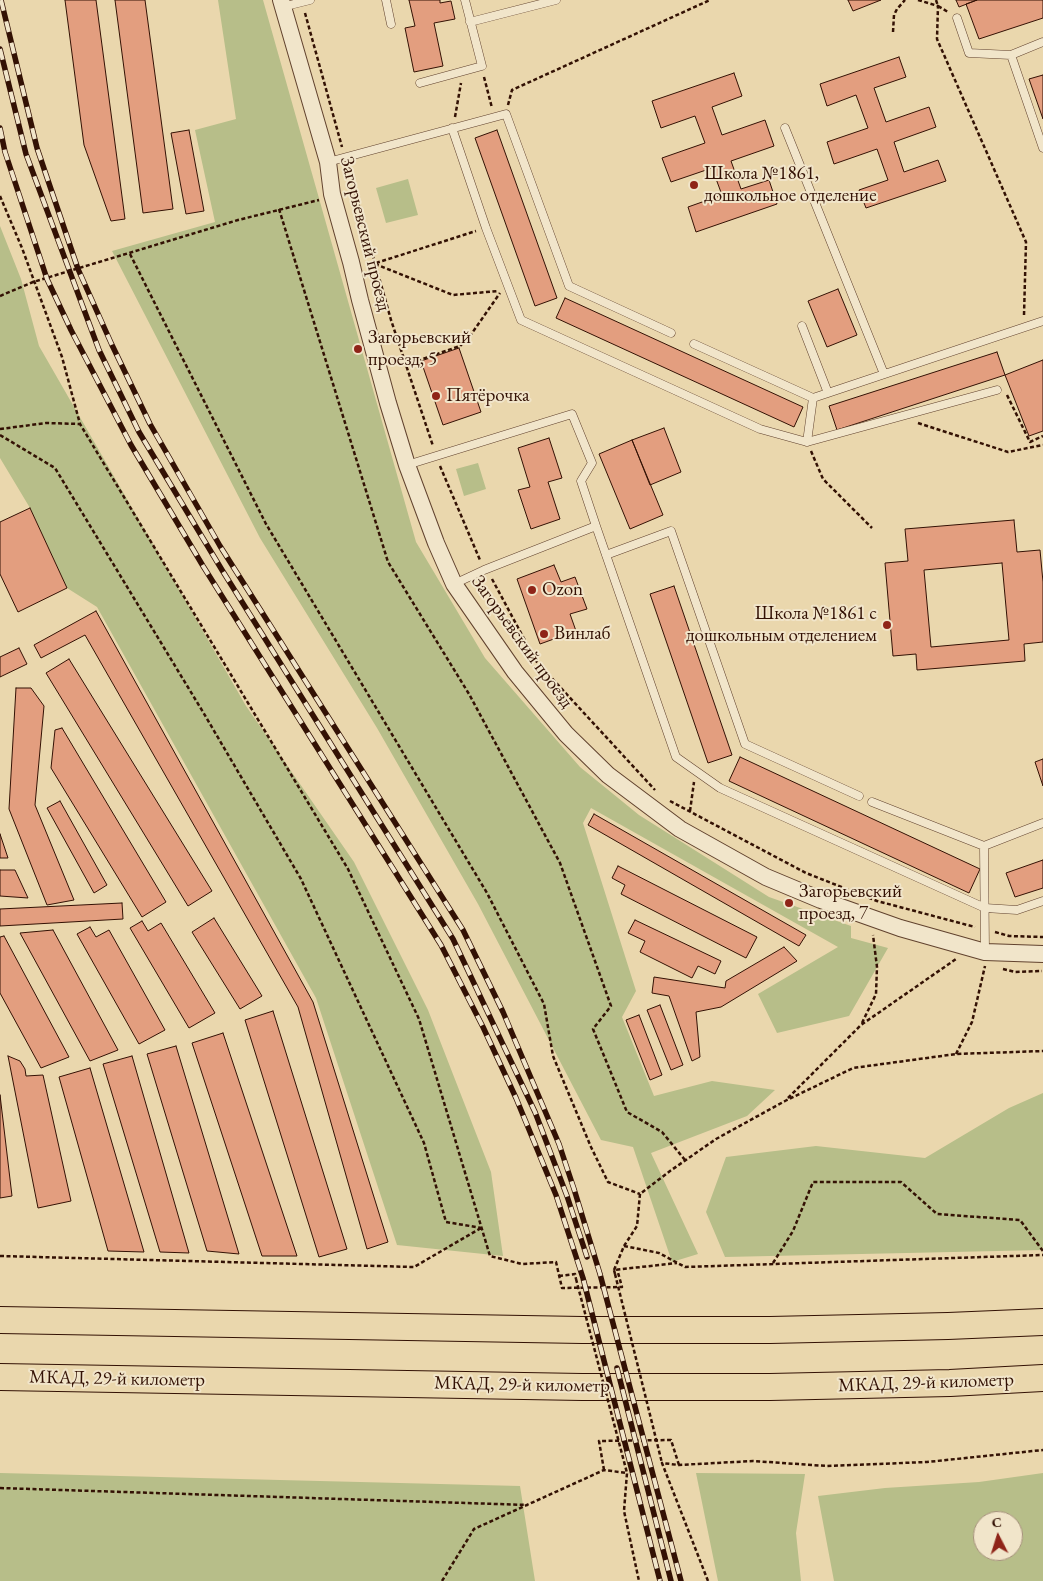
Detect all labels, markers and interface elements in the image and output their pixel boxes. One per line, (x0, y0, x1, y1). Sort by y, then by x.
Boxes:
street label: Загорьевский проезд (335, 154, 395, 314)
place label: Школа №1861, дошкольное отделение (704, 163, 877, 207)
marker: Школа №1861, дошкольное отделение (688, 179, 700, 191)
place label: Загорьевский проезд, 5 (368, 327, 471, 371)
marker: Загорьевский проезд, 5 (352, 343, 364, 355)
place label: Пятёрочка (446, 385, 530, 407)
marker: Пятёрочка (430, 390, 442, 402)
street label: Загорьевский проезд (466, 571, 578, 713)
place label: Ozon (542, 579, 583, 601)
marker: Ozon (526, 584, 538, 596)
place label: Школа №1861 с дошкольным отделением (686, 603, 877, 647)
marker: Школа №1861 с дошкольным отделением (881, 619, 893, 631)
place label: Винлаб (554, 623, 611, 645)
marker: Винлаб (538, 628, 550, 640)
place label: Загорьевский проезд, 7 (799, 881, 902, 925)
marker: Загорьевский проезд, 7 (783, 897, 795, 909)
street label: МКАД, 29-й километр (29, 1366, 205, 1392)
street label: МКАД, 29-й километр (838, 1369, 1014, 1397)
street label: МКАД, 29-й километр (434, 1372, 610, 1398)
north arrow (973, 1511, 1023, 1561)
text: С (991, 1513, 1003, 1531)

